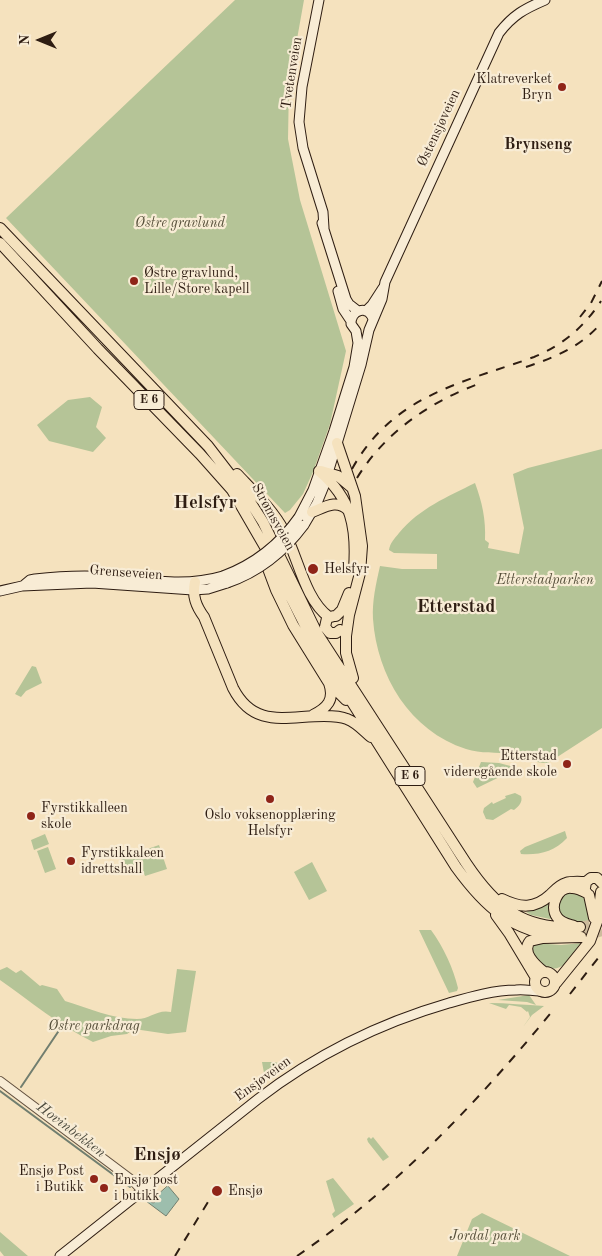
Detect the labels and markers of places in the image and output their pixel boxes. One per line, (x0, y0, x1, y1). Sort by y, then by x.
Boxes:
place label: Klatreverket Bryn (476, 71, 552, 104)
marker: Klatreverket Bryn (556, 81, 568, 93)
place label: Østre gravlund, Lille/Store kapell (144, 265, 250, 298)
marker: Østre gravlund, Lille/Store kapell (128, 275, 140, 287)
place label: Helsfyr (324, 561, 369, 577)
marker: Helsfyr (306, 562, 320, 576)
place label: Etterstad videregående skole (443, 748, 557, 780)
marker: Etterstad videregående skole (561, 758, 573, 770)
marker: Oslo voksenopplæring Helsfyr (264, 793, 276, 805)
place label: Fyrstikkalleen skole (41, 800, 128, 832)
place label: Oslo voksenopplæring Helsfyr (204, 807, 336, 840)
marker: Fyrstikkalleen skole (25, 810, 37, 822)
place label: Fyrstikkaleen idrettshall (81, 845, 164, 878)
marker: Fyrstikkaleen idrettshall (65, 855, 77, 867)
place label: Ensjø Post i Butikk (19, 1163, 84, 1196)
place label: Ensjø post i butikk (114, 1172, 178, 1204)
marker: Ensjø Post i Butikk (88, 1173, 100, 1185)
marker: Ensjø post i butikk (98, 1182, 110, 1194)
place label: Ensjø (228, 1183, 263, 1199)
marker: Ensjø (210, 1184, 224, 1198)

